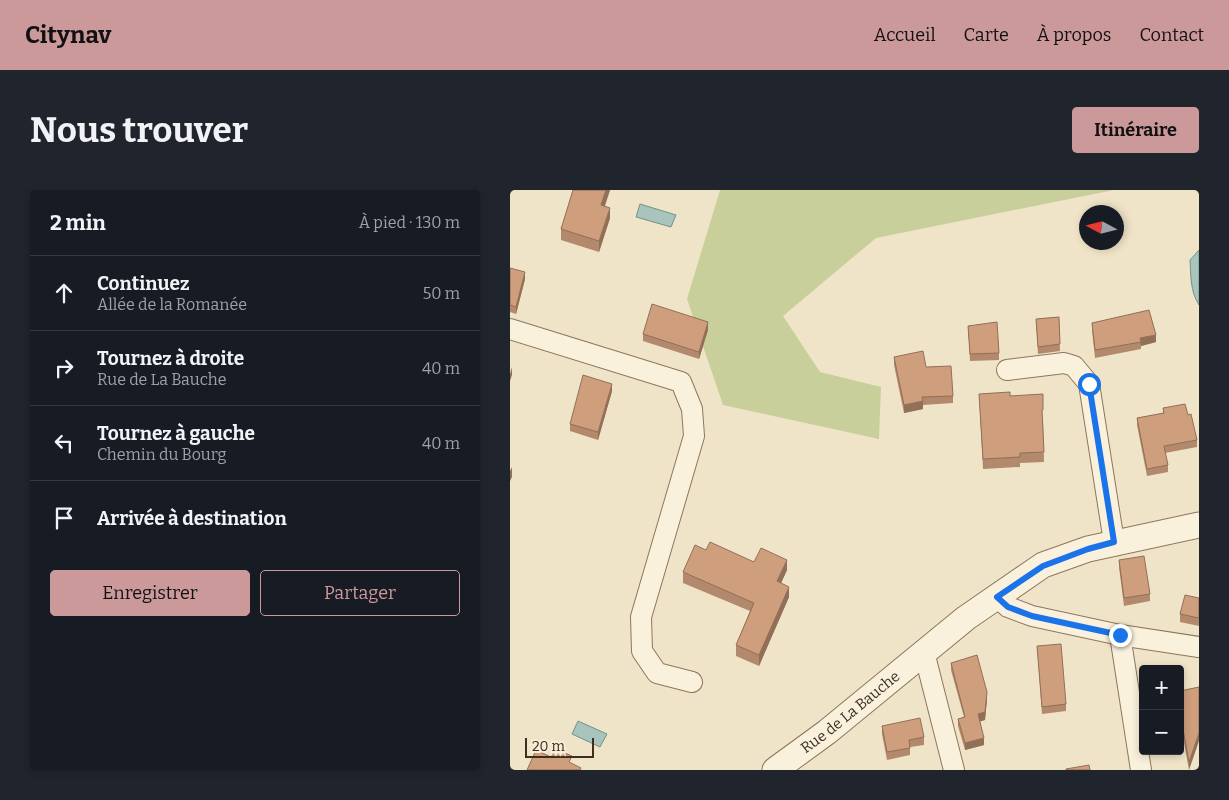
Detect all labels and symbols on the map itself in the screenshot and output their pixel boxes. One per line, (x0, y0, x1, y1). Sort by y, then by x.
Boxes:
north arrow (1079, 205, 1124, 250)
route start (1078, 373, 1101, 396)
route end (1109, 624, 1132, 647)
street label: Rue de La Bauche (797, 667, 903, 757)
scale bar (525, 735, 594, 758)

